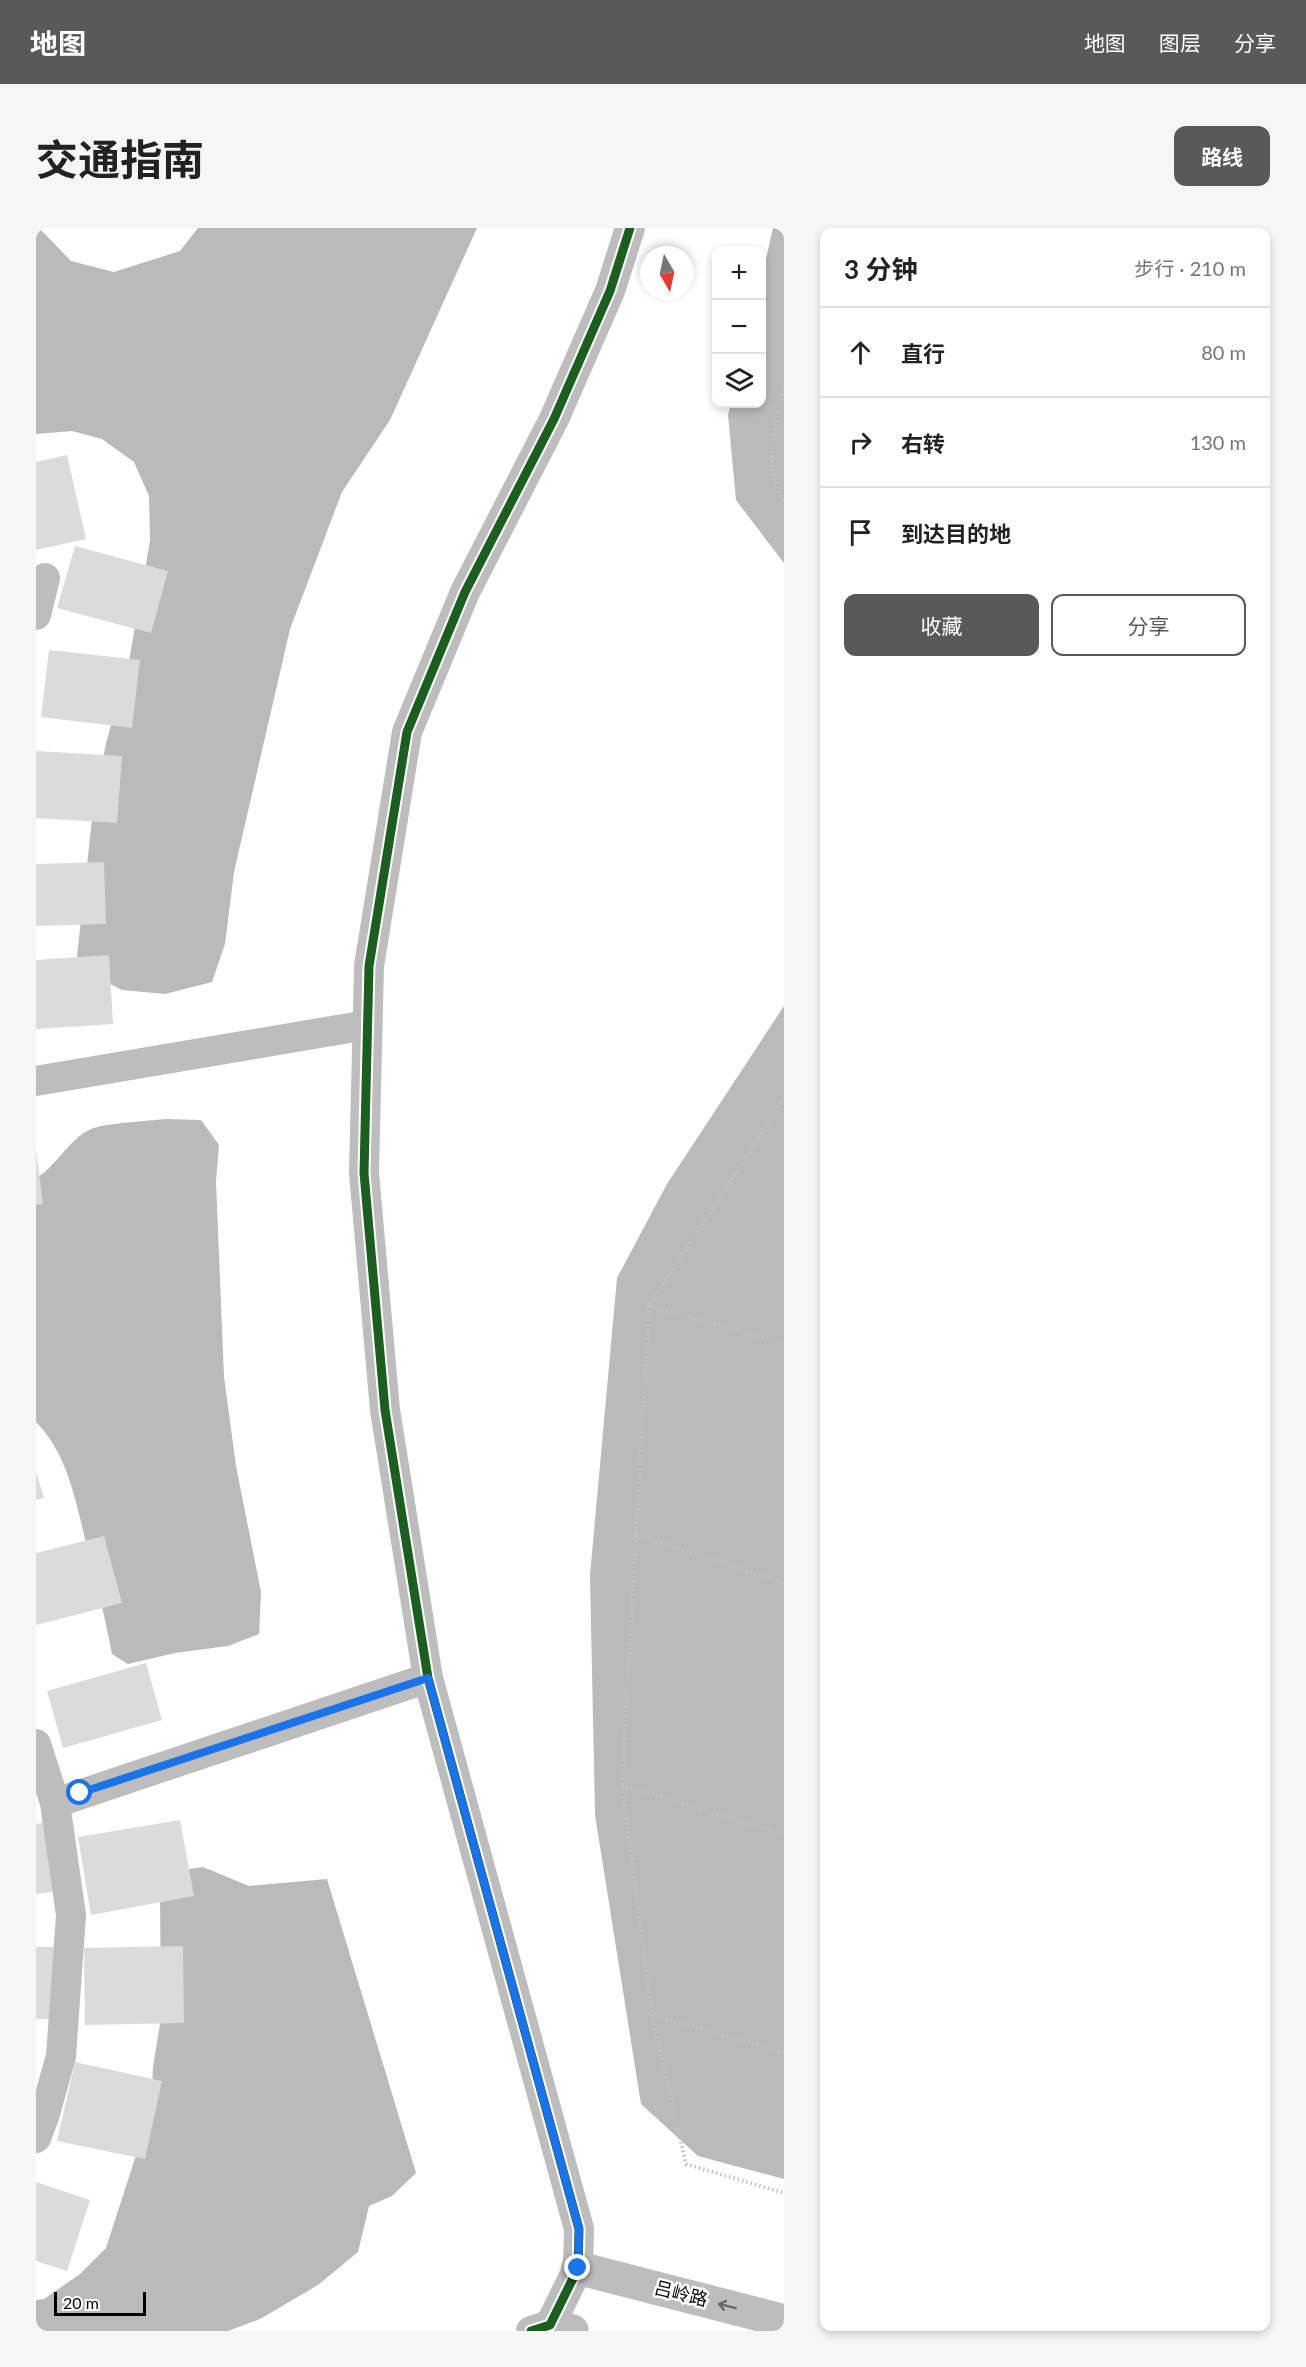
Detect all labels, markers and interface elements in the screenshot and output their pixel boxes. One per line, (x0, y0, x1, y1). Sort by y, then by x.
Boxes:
text: 地图 (30, 26, 86, 60)
text: 地图 (1084, 30, 1126, 55)
text: 图层 (1159, 30, 1201, 55)
text: 分享 (1234, 30, 1276, 55)
button: 路线 (1174, 126, 1270, 186)
text: 交通指南 (36, 134, 204, 184)
north arrow (640, 246, 694, 300)
map controls (712, 246, 766, 408)
button: + (712, 246, 766, 300)
text: 3 分钟 (844, 253, 917, 285)
text: 步行 · 210 m (1134, 256, 1246, 280)
button: − (712, 300, 766, 354)
icon: ahead (844, 336, 877, 369)
text: 直行 (901, 340, 945, 367)
text: 80 m (1201, 340, 1246, 364)
button: layers (712, 354, 766, 408)
icon: right (844, 426, 877, 459)
text: 右转 (901, 430, 945, 457)
text: 130 m (1190, 430, 1246, 454)
icon: arrive (844, 516, 877, 549)
text: 到达目的地 (901, 520, 1011, 547)
button: 收藏 (844, 594, 1039, 656)
button: 分享 (1051, 594, 1246, 656)
route start (66, 1779, 92, 1805)
route end (564, 2254, 590, 2280)
street label: 吕岭路 (652, 2276, 710, 2310)
scale bar (54, 2289, 146, 2316)
text: 20 m (63, 2293, 99, 2312)
one-way arrow (718, 2300, 737, 2311)

